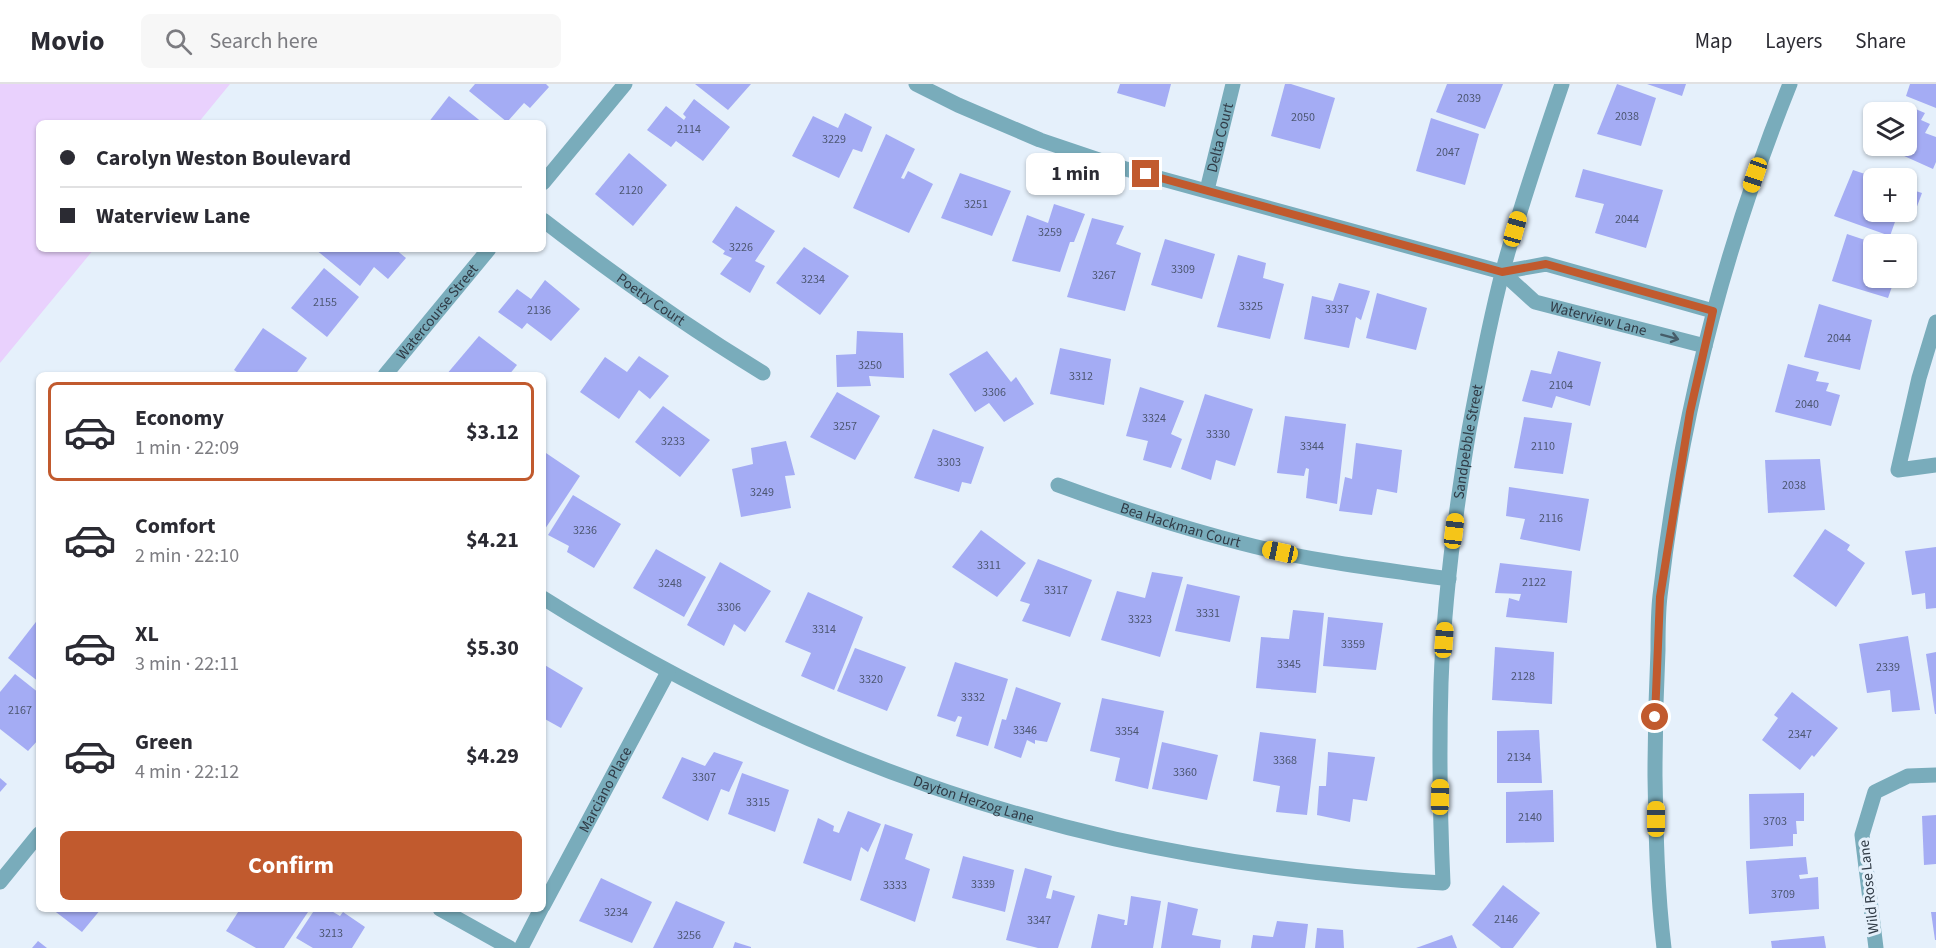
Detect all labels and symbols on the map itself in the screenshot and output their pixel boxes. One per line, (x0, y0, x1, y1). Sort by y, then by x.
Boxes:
house number: 2039 (1457, 90, 1481, 107)
street label: Delta Court (1201, 101, 1239, 175)
house number: 2038 (1615, 108, 1639, 125)
house number: 2050 (1291, 109, 1315, 126)
house number: 2114 (677, 121, 701, 138)
house number: 3229 (822, 131, 846, 148)
house number: 2047 (1436, 144, 1460, 161)
callout: 1 min (1026, 153, 1125, 195)
car (1741, 155, 1769, 195)
route end (1132, 160, 1159, 187)
house number: 2120 (619, 182, 643, 199)
house number: 3251 (964, 196, 988, 213)
car (1501, 209, 1529, 249)
house number: 2044 (1615, 211, 1639, 228)
house number: 3259 (1038, 224, 1062, 241)
house number: 3226 (729, 239, 753, 256)
street label: Watercourse Street (391, 259, 483, 364)
house number: 3309 (1171, 261, 1195, 278)
house number: 3267 (1092, 267, 1116, 284)
street label: Poetry Court (612, 268, 689, 331)
house number: 3234 (801, 271, 825, 288)
house number: 2155 (313, 294, 337, 311)
street label: Waterview Lane (1548, 296, 1649, 341)
house number: 3325 (1239, 298, 1263, 315)
house number: 3337 (1325, 301, 1349, 318)
house number: 2136 (527, 302, 551, 319)
house number: 2044 (1827, 330, 1851, 347)
one-way arrow (1661, 332, 1680, 344)
house number: 3250 (858, 357, 882, 374)
house number: 3312 (1069, 368, 1093, 385)
house number: 2104 (1549, 377, 1573, 394)
street label: Sandpebble Street (1448, 382, 1488, 501)
house number: 3306 (982, 384, 1006, 401)
house number: 2040 (1795, 396, 1819, 413)
house number: 3324 (1142, 410, 1166, 427)
house number: 3257 (833, 418, 857, 435)
house number: 3330 (1206, 426, 1230, 443)
house number: 3233 (661, 433, 685, 450)
house number: 3344 (1300, 438, 1324, 455)
house number: 2110 (1531, 438, 1555, 455)
house number: 3303 (937, 454, 961, 471)
house number: 2038 (1782, 477, 1806, 494)
house number: 3249 (750, 484, 774, 501)
street label: Bea Hackman Court (1118, 497, 1243, 553)
house number: 2116 (1539, 510, 1563, 527)
car (1443, 512, 1465, 550)
house number: 3236 (573, 522, 597, 539)
car (1261, 539, 1299, 565)
house number: 3311 (977, 557, 1001, 574)
house number: 2122 (1522, 574, 1546, 591)
house number: 3248 (658, 575, 682, 592)
house number: 3317 (1044, 582, 1068, 599)
house number: 3306 (717, 599, 741, 616)
house number: 3331 (1196, 605, 1220, 622)
house number: 3323 (1128, 611, 1152, 628)
house number: 3314 (812, 621, 836, 638)
car (1434, 621, 1454, 659)
house number: 3359 (1341, 636, 1365, 653)
house number: 3345 (1277, 656, 1301, 673)
house number: 2339 (1876, 659, 1900, 676)
house number: 2128 (1511, 668, 1535, 685)
house number: 3320 (859, 671, 883, 688)
house number: 3332 (961, 689, 985, 706)
house number: 2167 (8, 702, 32, 719)
route start (1641, 703, 1668, 730)
house number: 3346 (1013, 722, 1037, 739)
house number: 3354 (1115, 723, 1139, 740)
house number: 2347 (1788, 726, 1812, 743)
street label: Marciano Place (574, 743, 637, 836)
house number: 2134 (1507, 749, 1531, 766)
house number: 3368 (1273, 752, 1297, 769)
house number: 3360 (1173, 764, 1197, 781)
house number: 3307 (692, 769, 716, 786)
street label: Dayton Herzog Lane (910, 770, 1037, 829)
car (1431, 779, 1449, 815)
house number: 3315 (746, 794, 770, 811)
car (1647, 801, 1665, 837)
house number: 2140 (1518, 809, 1542, 826)
house number: 3703 (1763, 813, 1787, 830)
street label: Wild Rose Lane (1854, 839, 1884, 935)
house number: 3339 (971, 876, 995, 893)
house number: 3333 (883, 877, 907, 894)
house number: 3709 (1771, 886, 1795, 903)
house number: 3234 (604, 904, 628, 921)
house number: 2146 (1494, 911, 1518, 928)
house number: 3347 (1027, 912, 1051, 929)
house number: 3213 (319, 925, 343, 942)
house number: 3256 (677, 927, 701, 944)

